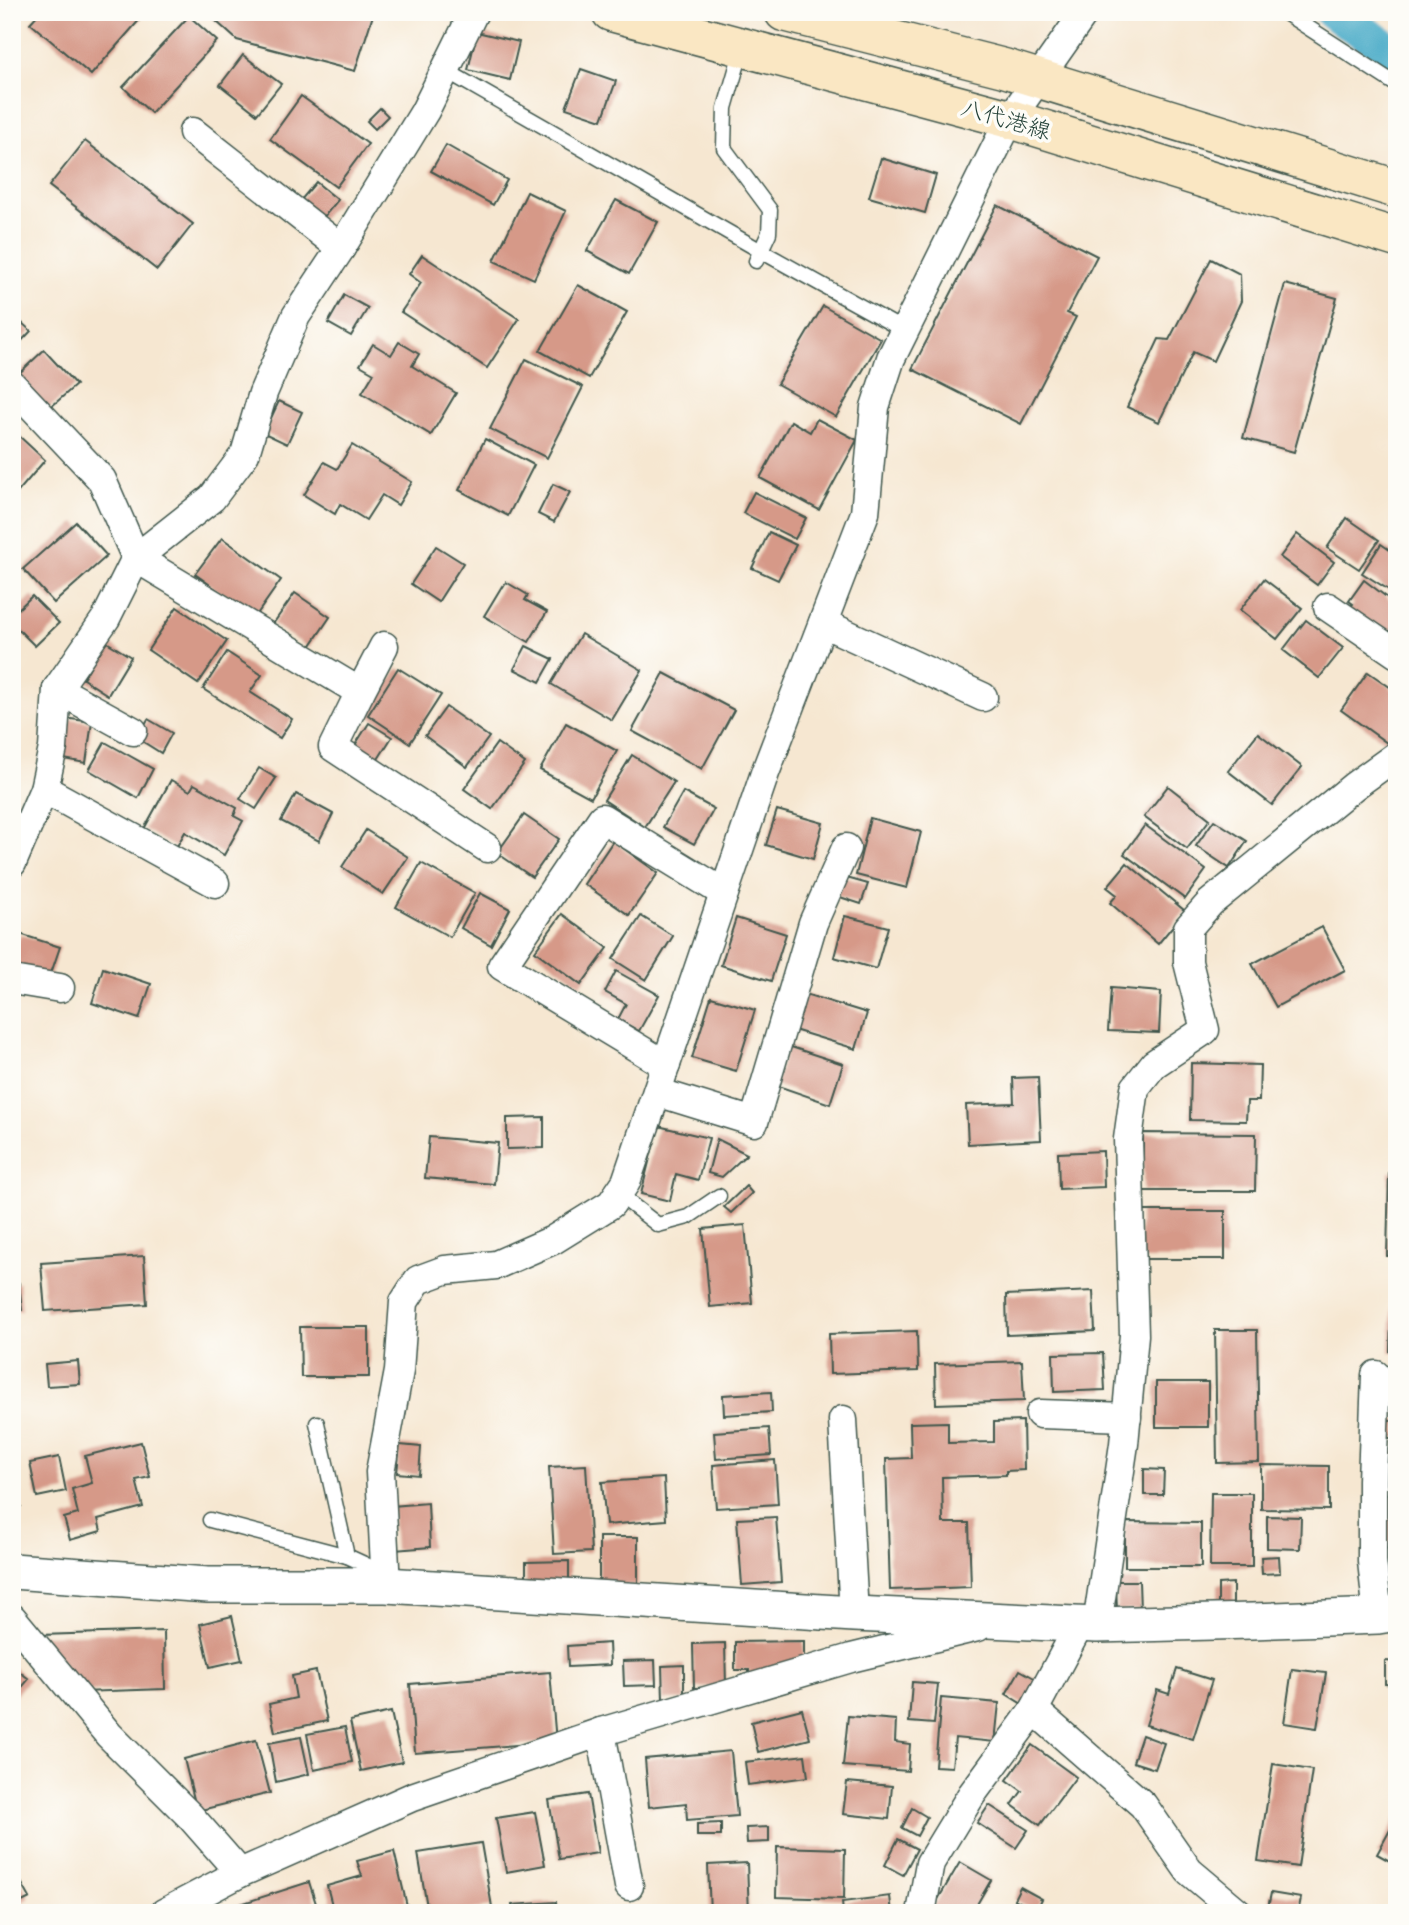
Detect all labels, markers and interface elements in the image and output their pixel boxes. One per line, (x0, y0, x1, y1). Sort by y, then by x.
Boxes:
street label: 八代港線 (958, 94, 1054, 145)

